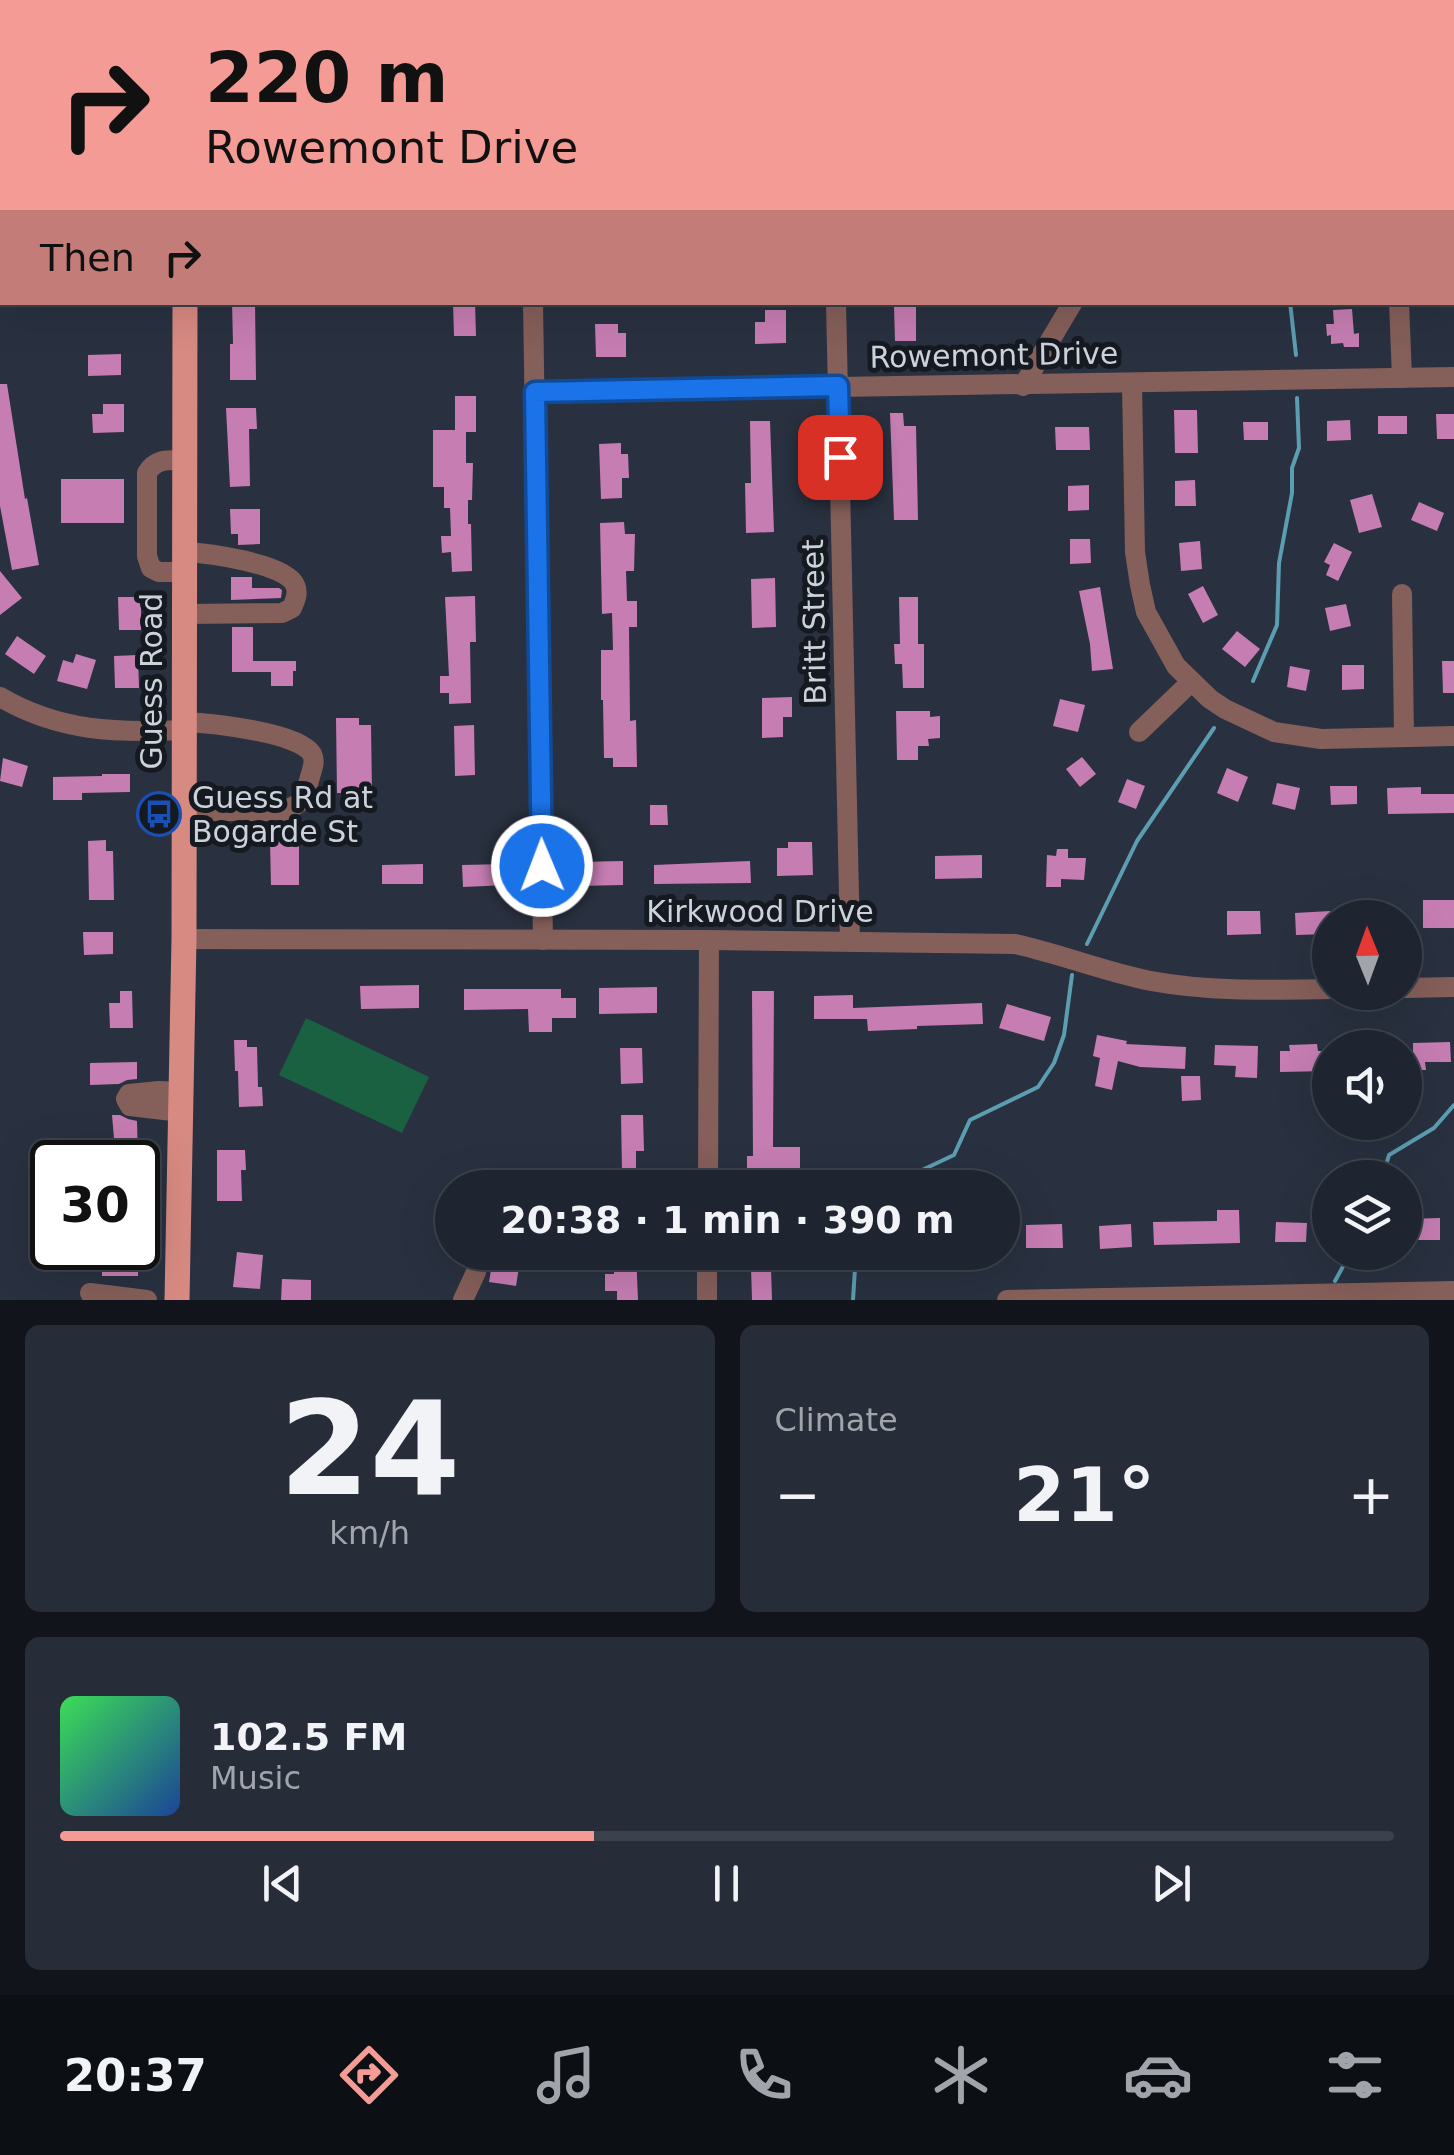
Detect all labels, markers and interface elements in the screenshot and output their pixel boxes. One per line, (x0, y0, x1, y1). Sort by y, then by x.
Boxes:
text: 220 m (205, 37, 448, 119)
icon: right (40, 40, 170, 170)
text: Rowemont Drive (205, 121, 578, 174)
icon: right (155, 230, 210, 285)
text: Then (40, 236, 135, 280)
street label: Rowemont Drive (869, 335, 1119, 375)
pin (798, 415, 883, 500)
icon: arrive (813, 430, 868, 485)
street label: Britt Street (795, 539, 833, 705)
street label: Guess Road (134, 593, 169, 769)
place label: Guess Rd at Bogarde St (192, 780, 373, 849)
bus stop icon: Guess Rd at Bogarde St (136, 791, 182, 837)
position arrow (490, 814, 594, 918)
street label: Kirkwood Drive (646, 894, 874, 929)
north arrow (1312, 900, 1422, 1010)
map controls (1312, 900, 1422, 1270)
button: sound (1312, 1030, 1422, 1140)
speed limit sign: 30 (30, 1140, 160, 1270)
button: layers (1312, 1160, 1422, 1270)
text: 20:38 · 1 min · 390 m (500, 1198, 955, 1242)
text: 24 (279, 1373, 460, 1525)
text: Climate (775, 1401, 898, 1439)
text: 21° (1013, 1451, 1155, 1539)
text: − (775, 1463, 821, 1527)
text: + (1348, 1463, 1394, 1527)
text: km/h (329, 1514, 410, 1552)
text: 102.5 FM (210, 1715, 407, 1759)
text: Music (210, 1759, 301, 1797)
icon: previous (255, 1856, 310, 1911)
icon: pause (699, 1856, 754, 1911)
icon: next (1144, 1856, 1199, 1911)
icon: directions (334, 2040, 404, 2110)
icon: music (531, 2040, 601, 2110)
icon: phone (729, 2040, 799, 2110)
icon: climate (926, 2040, 996, 2110)
icon: car (1123, 2040, 1193, 2110)
icon: filters (1320, 2040, 1390, 2110)
text: 20:37 (64, 2049, 207, 2102)

